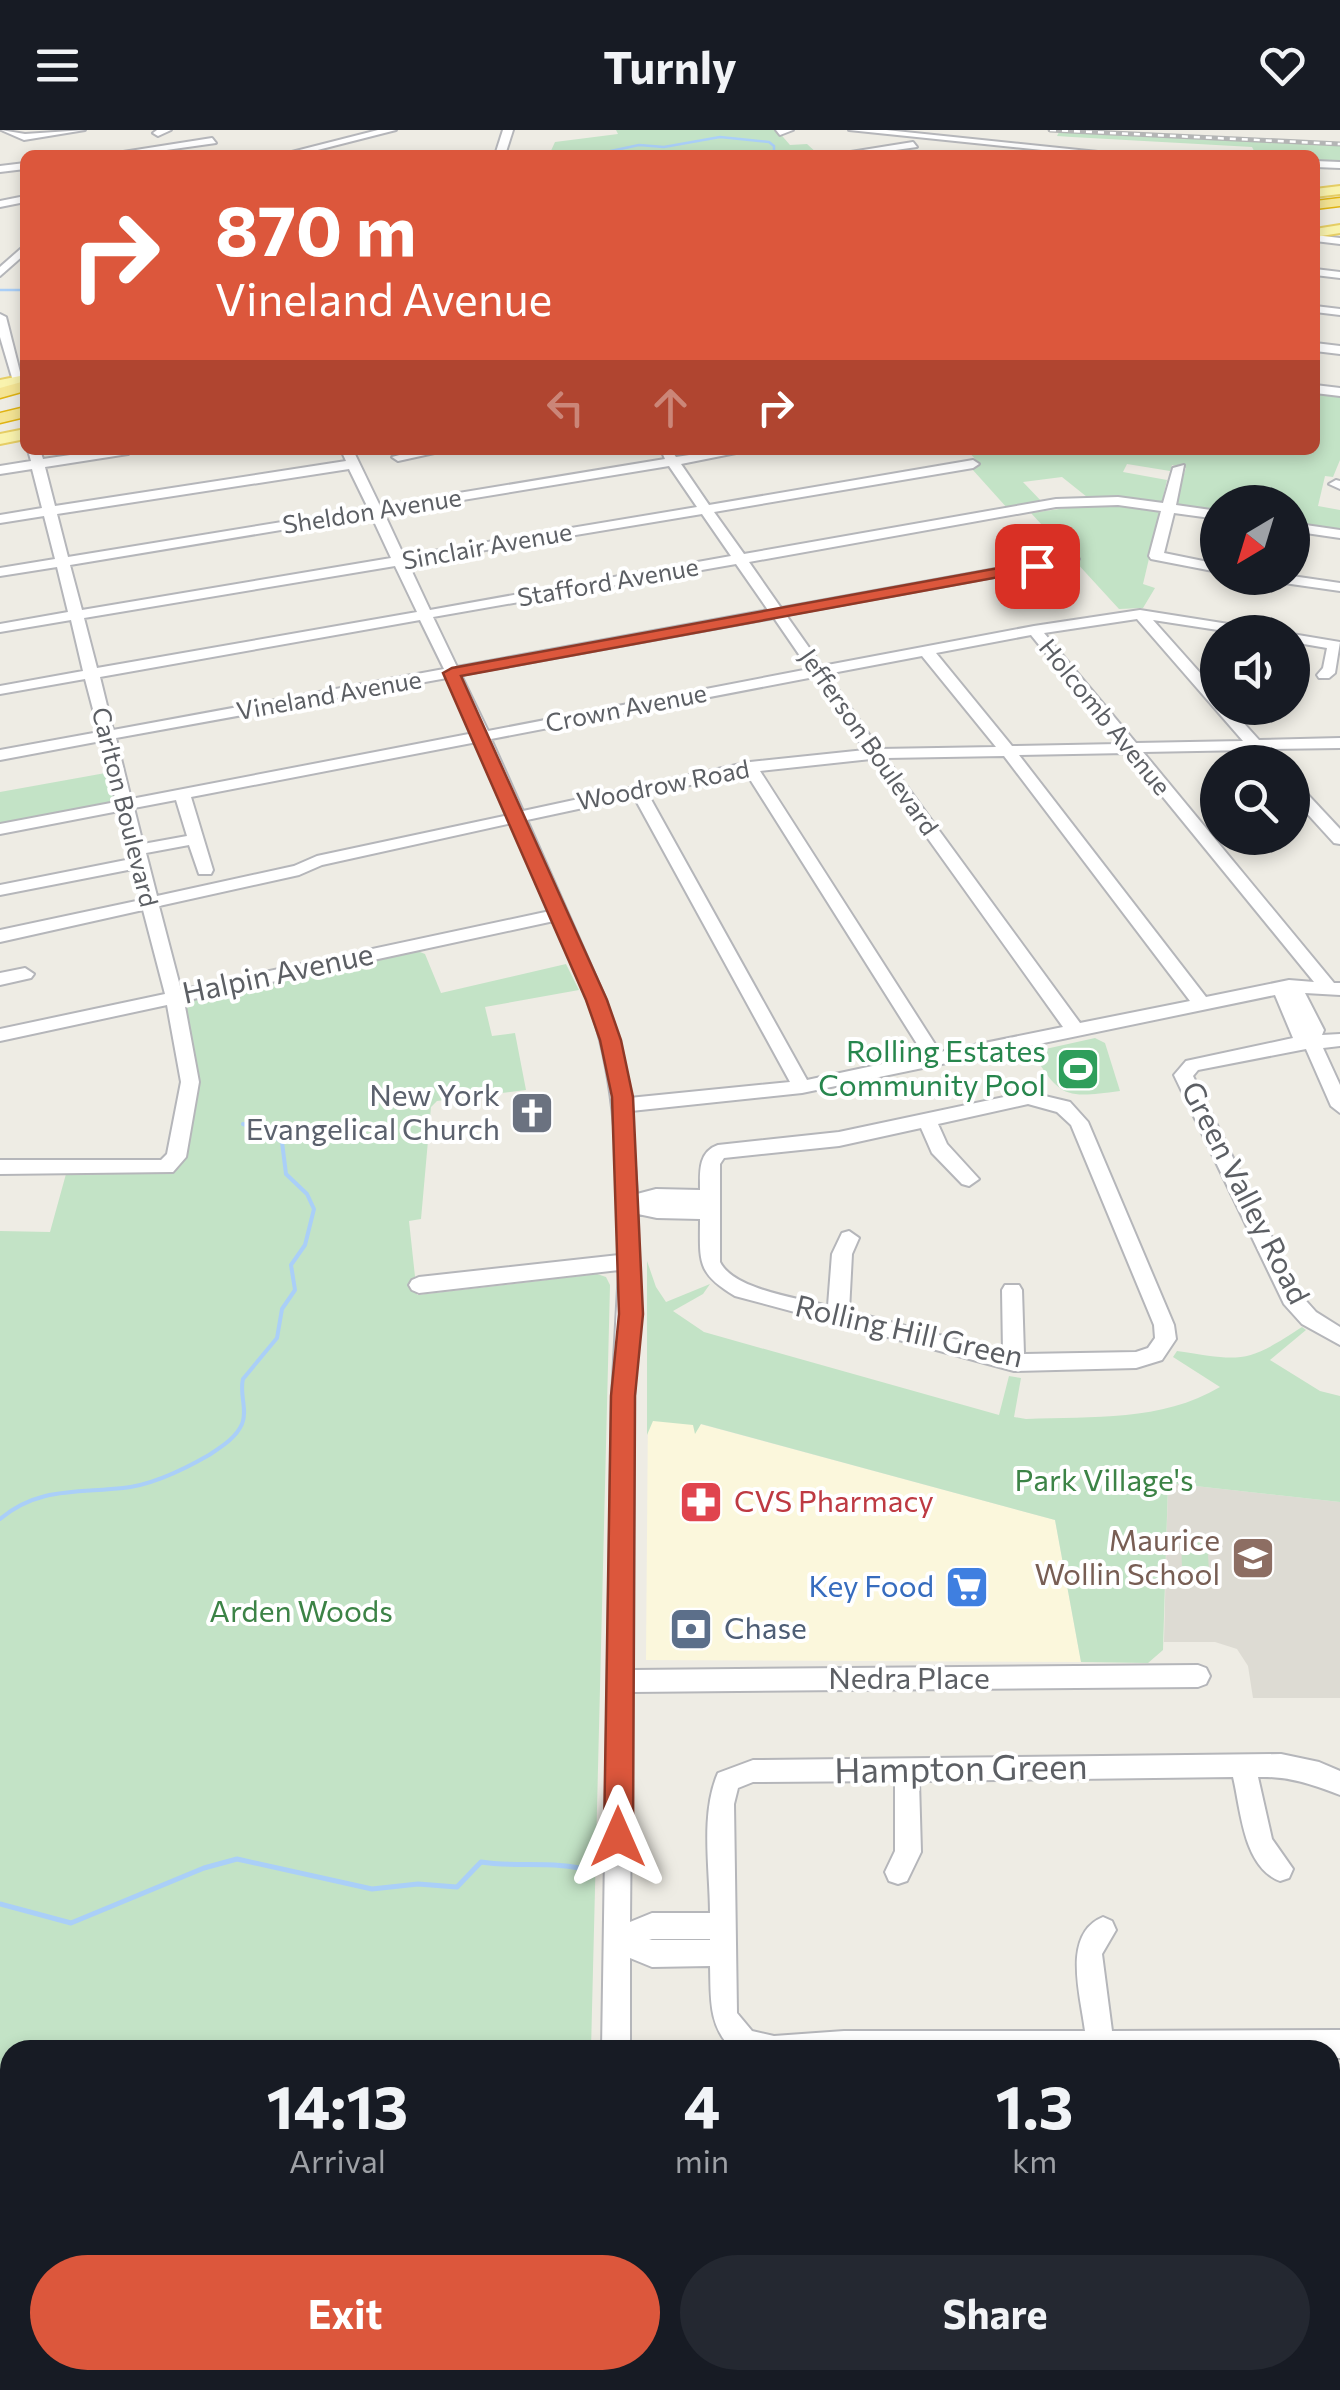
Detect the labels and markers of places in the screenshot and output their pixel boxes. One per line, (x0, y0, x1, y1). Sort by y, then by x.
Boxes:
pin (995, 524, 1080, 609)
place label: Rolling Estates Community Pool (818, 1031, 1046, 1102)
sports icon: Rolling Estates Community Pool (1055, 1046, 1101, 1092)
place label: New York Evangelical Church (246, 1075, 500, 1146)
church icon: New York Evangelical Church (509, 1090, 555, 1136)
pharmacy icon: CVS Pharmacy (678, 1479, 724, 1525)
place label: CVS Pharmacy (734, 1481, 934, 1518)
place label: Maurice Wollin School (1035, 1520, 1220, 1591)
school or university icon: Maurice Wollin School (1230, 1535, 1276, 1581)
supermarket icon: Key Food (944, 1564, 990, 1610)
place label: Key Food (808, 1566, 934, 1603)
bank icon: Chase (668, 1606, 714, 1652)
place label: Chase (724, 1608, 807, 1645)

